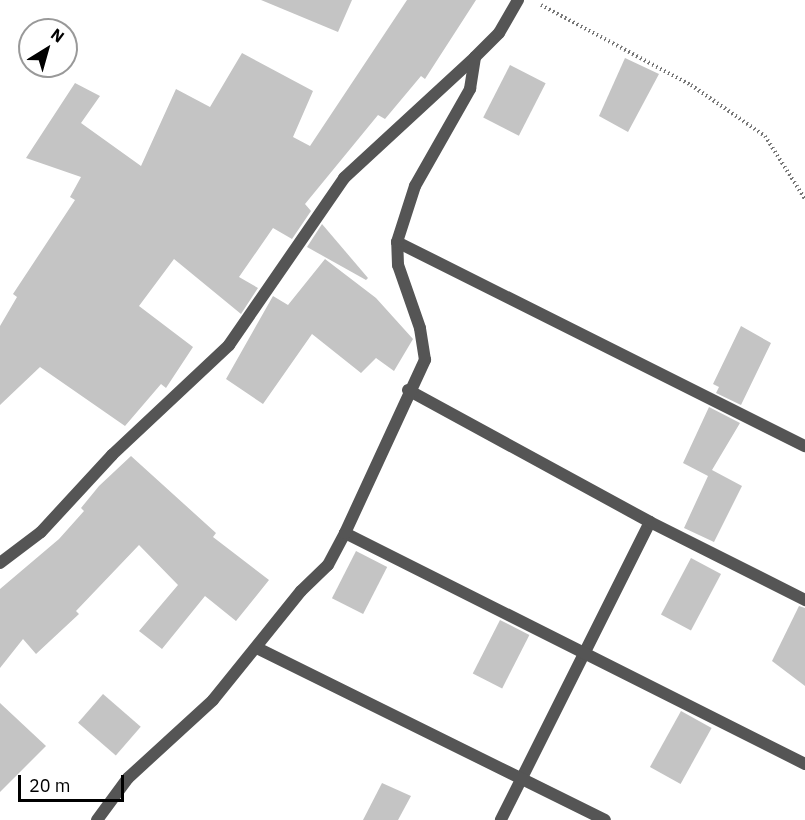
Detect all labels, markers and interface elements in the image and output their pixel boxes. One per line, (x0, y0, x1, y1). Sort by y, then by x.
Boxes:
north arrow (18, 18, 78, 78)
text: N (47, 24, 68, 47)
scale bar (21, 763, 128, 801)
text: 20 m (29, 774, 71, 797)

